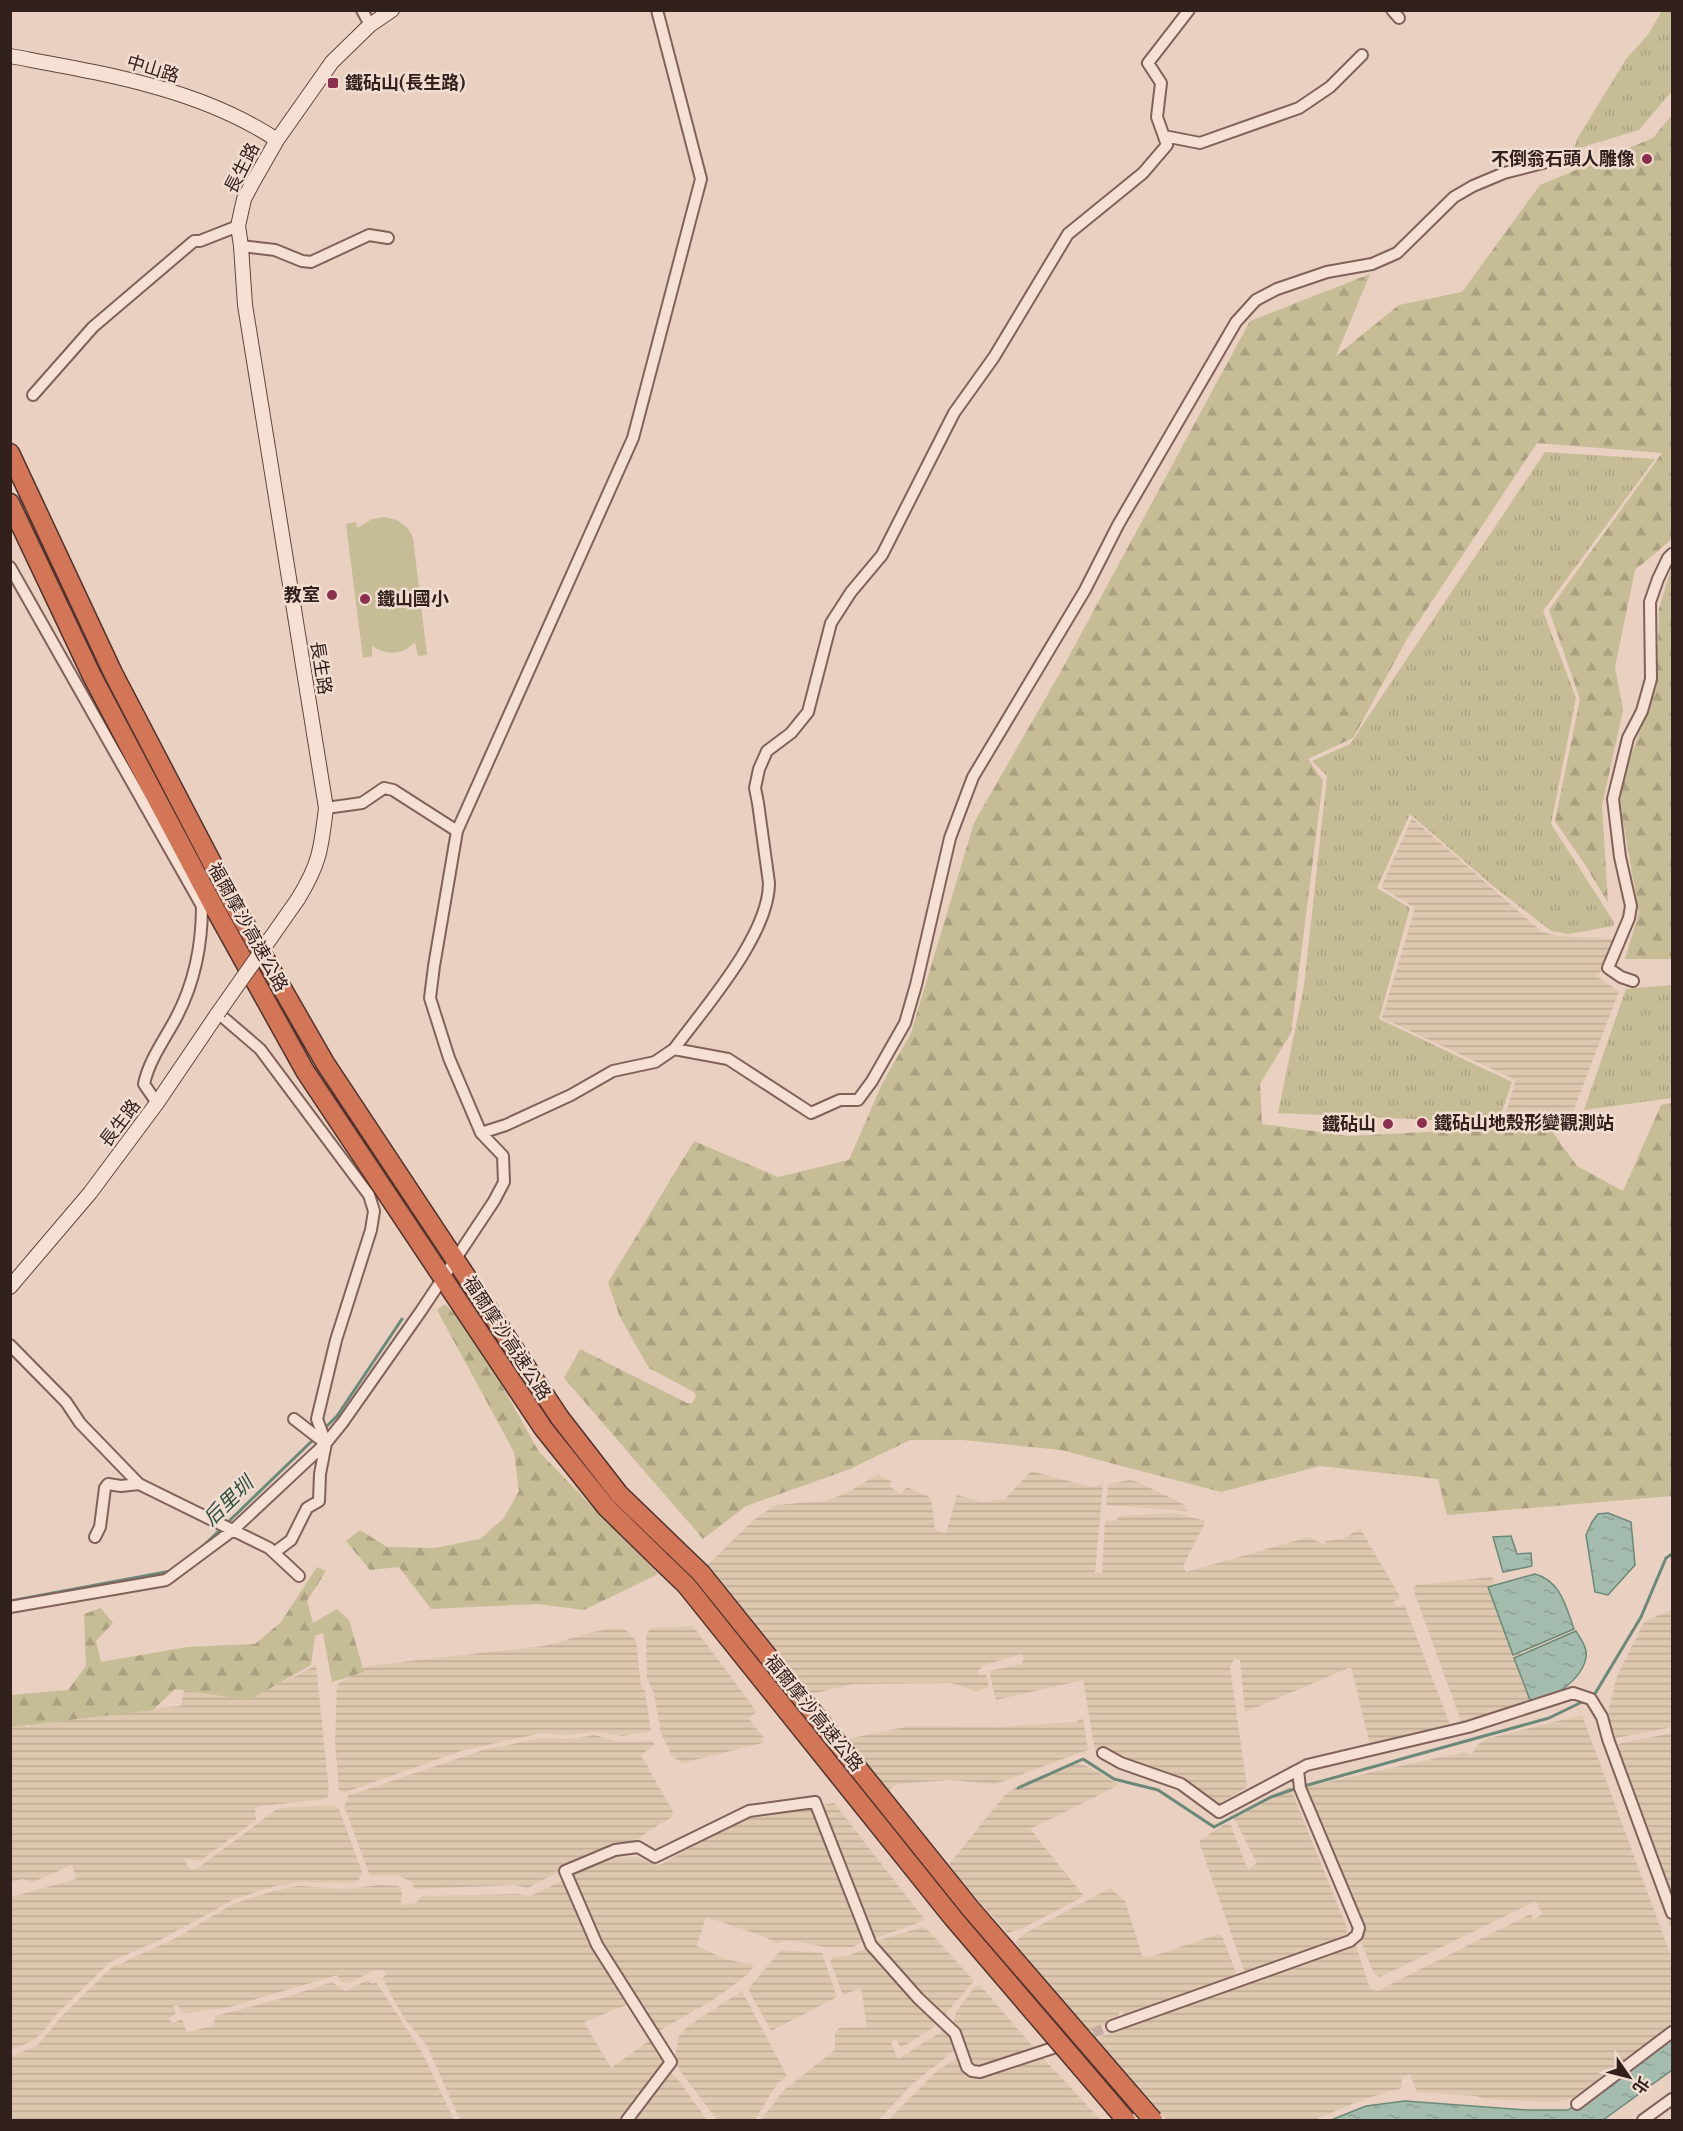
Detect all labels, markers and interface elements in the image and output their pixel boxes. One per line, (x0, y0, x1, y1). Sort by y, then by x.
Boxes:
street label: 中山路 (124, 51, 182, 87)
place label: 鐵砧山(長生路) (345, 72, 465, 94)
marker: 鐵砧山(長生路) (326, 76, 340, 90)
street label: 長生路 (220, 139, 264, 197)
place label: 不倒翁石頭人雕像 (1491, 148, 1635, 170)
marker: 不倒翁石頭人雕像 (1640, 152, 1654, 166)
place label: 教室 (284, 584, 320, 606)
marker: 教室 (325, 588, 339, 602)
place label: 鐵山國小 (377, 588, 449, 610)
marker: 鐵山國小 (358, 592, 372, 606)
street label: 長生路 (306, 640, 336, 696)
street label: 福爾摩沙高速公路 (203, 859, 293, 995)
street label: 長生路 (95, 1095, 145, 1151)
place label: 鐵砧山地殼形變觀測站 (1434, 1112, 1614, 1134)
place label: 鐵砧山 (1322, 1113, 1376, 1135)
marker: 鐵砧山地殼形變觀測站 (1415, 1116, 1429, 1130)
marker: 鐵砧山 (1381, 1117, 1395, 1131)
street label: 福爾摩沙高速公路 (459, 1272, 555, 1404)
water label: 后里圳 (198, 1469, 260, 1530)
street label: 福爾摩沙高速公路 (760, 1650, 868, 1776)
north arrow (1599, 2047, 1659, 2107)
text: 北 (1629, 2073, 1654, 2098)

